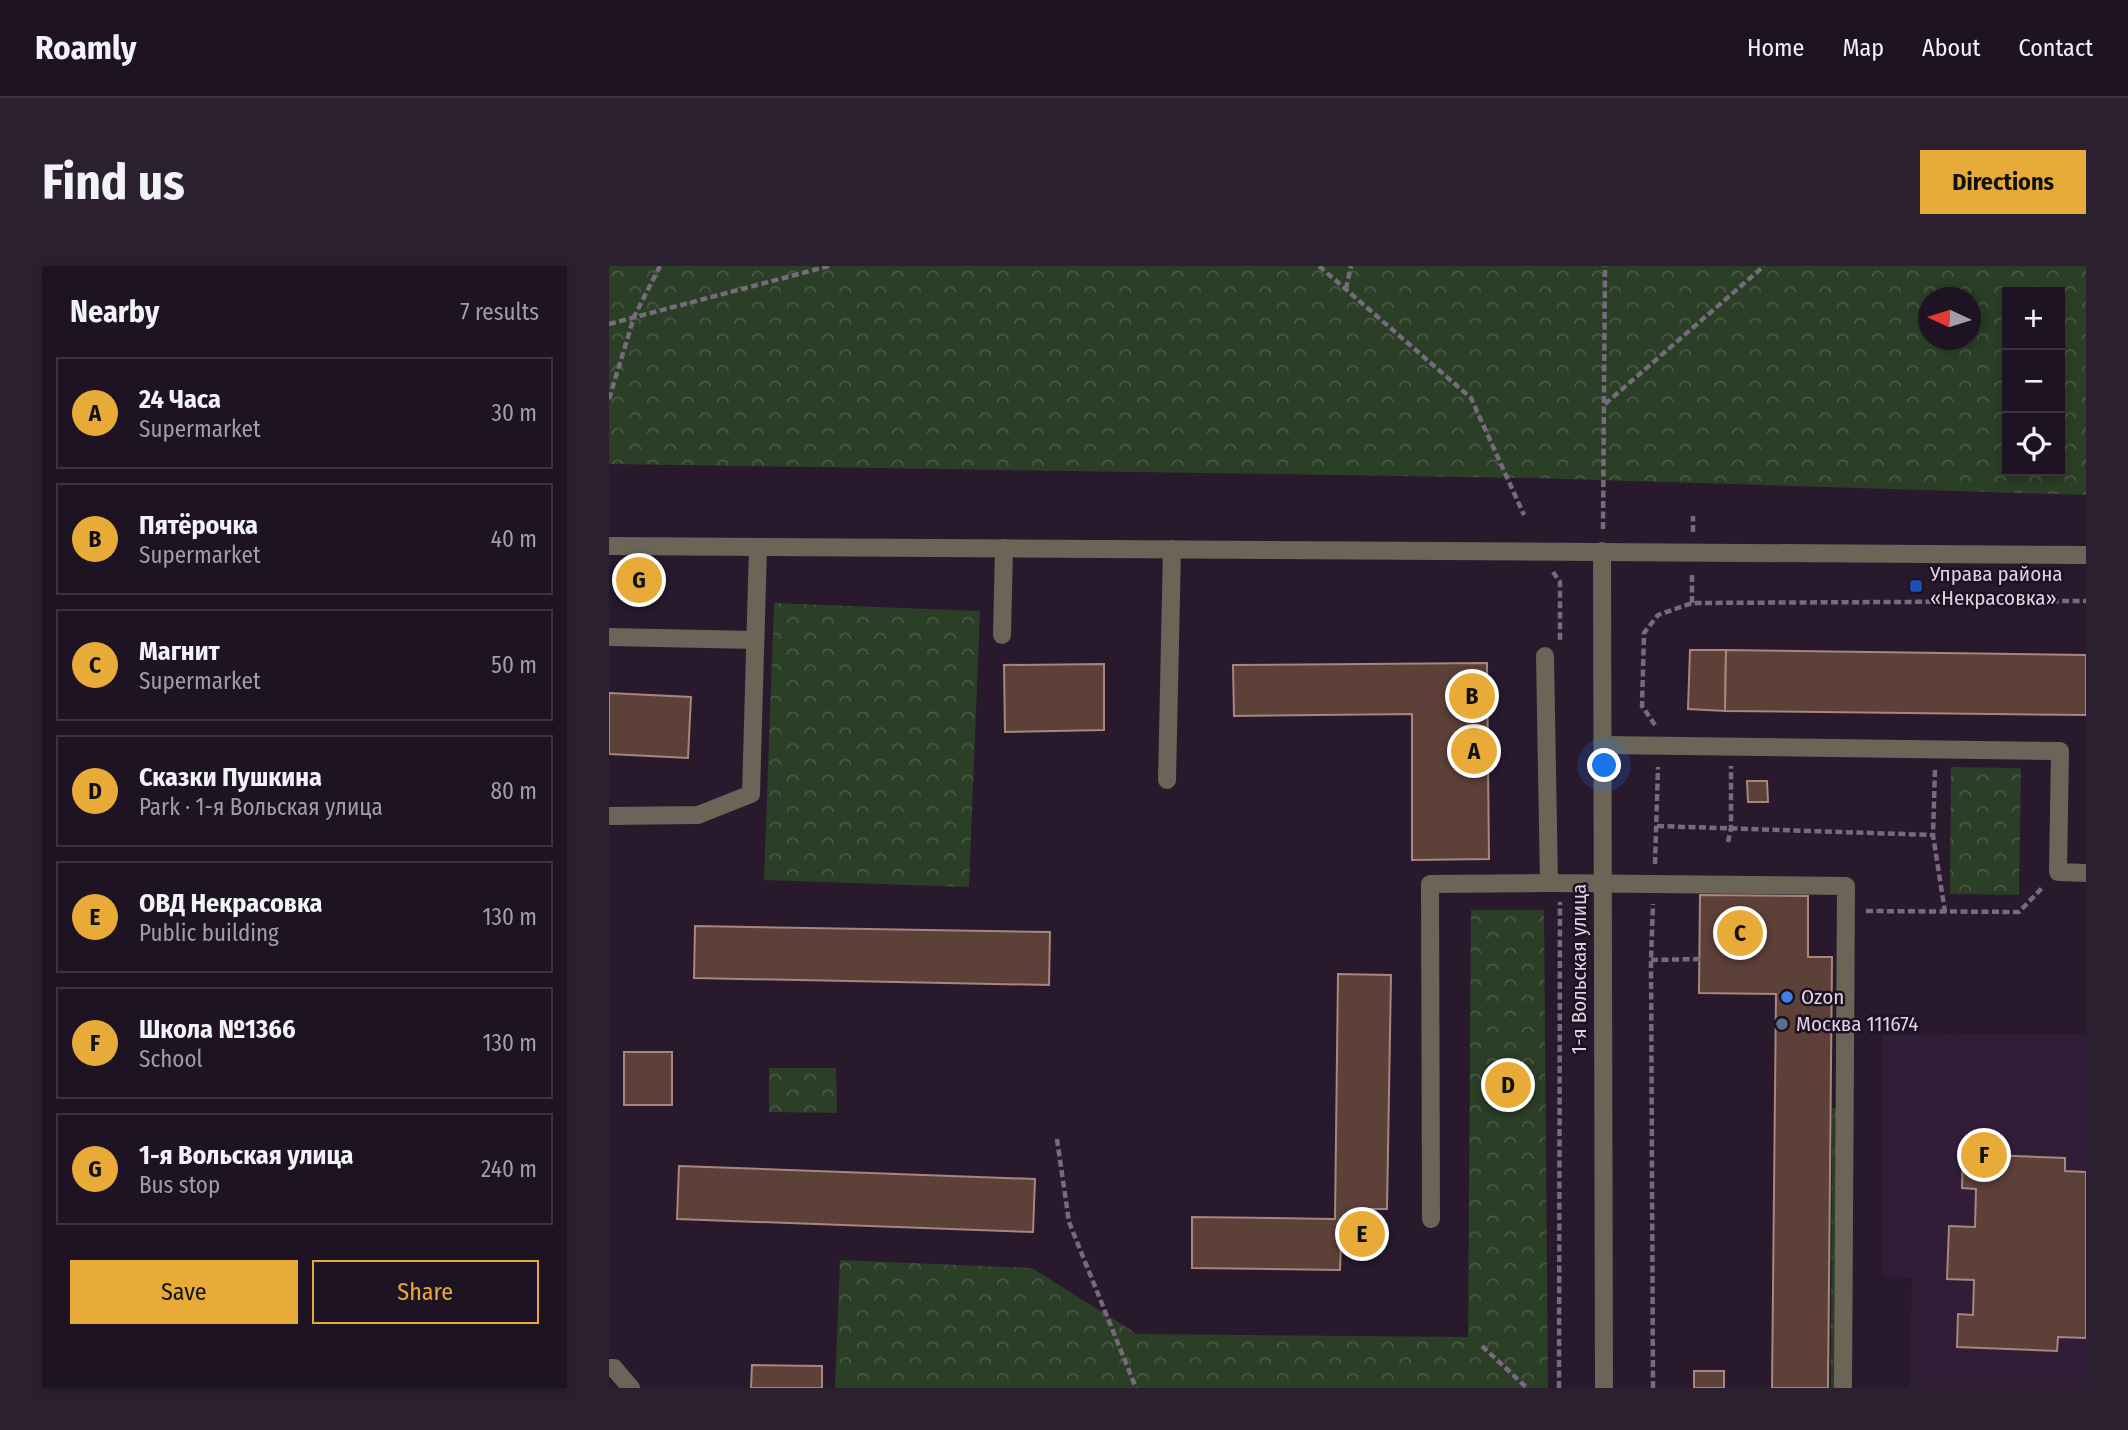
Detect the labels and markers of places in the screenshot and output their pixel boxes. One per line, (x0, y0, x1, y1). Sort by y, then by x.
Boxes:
pin: G (616, 554, 662, 606)
place label: Управа района «Некрасовка» (1929, 561, 2063, 611)
marker: Управа района «Некрасовка» (1908, 578, 1924, 594)
pin: B (1449, 670, 1495, 722)
pin: A (1451, 725, 1497, 777)
pin: C (1717, 907, 1763, 959)
place label: Ozon (1801, 984, 1844, 1010)
marker: Ozon (1779, 989, 1795, 1005)
place label: Москва 111674 (1796, 1011, 1918, 1037)
marker: Москва 111674 (1774, 1016, 1790, 1032)
pin: D (1485, 1059, 1531, 1111)
pin: F (1961, 1129, 2007, 1181)
pin: E (1339, 1208, 1385, 1260)

